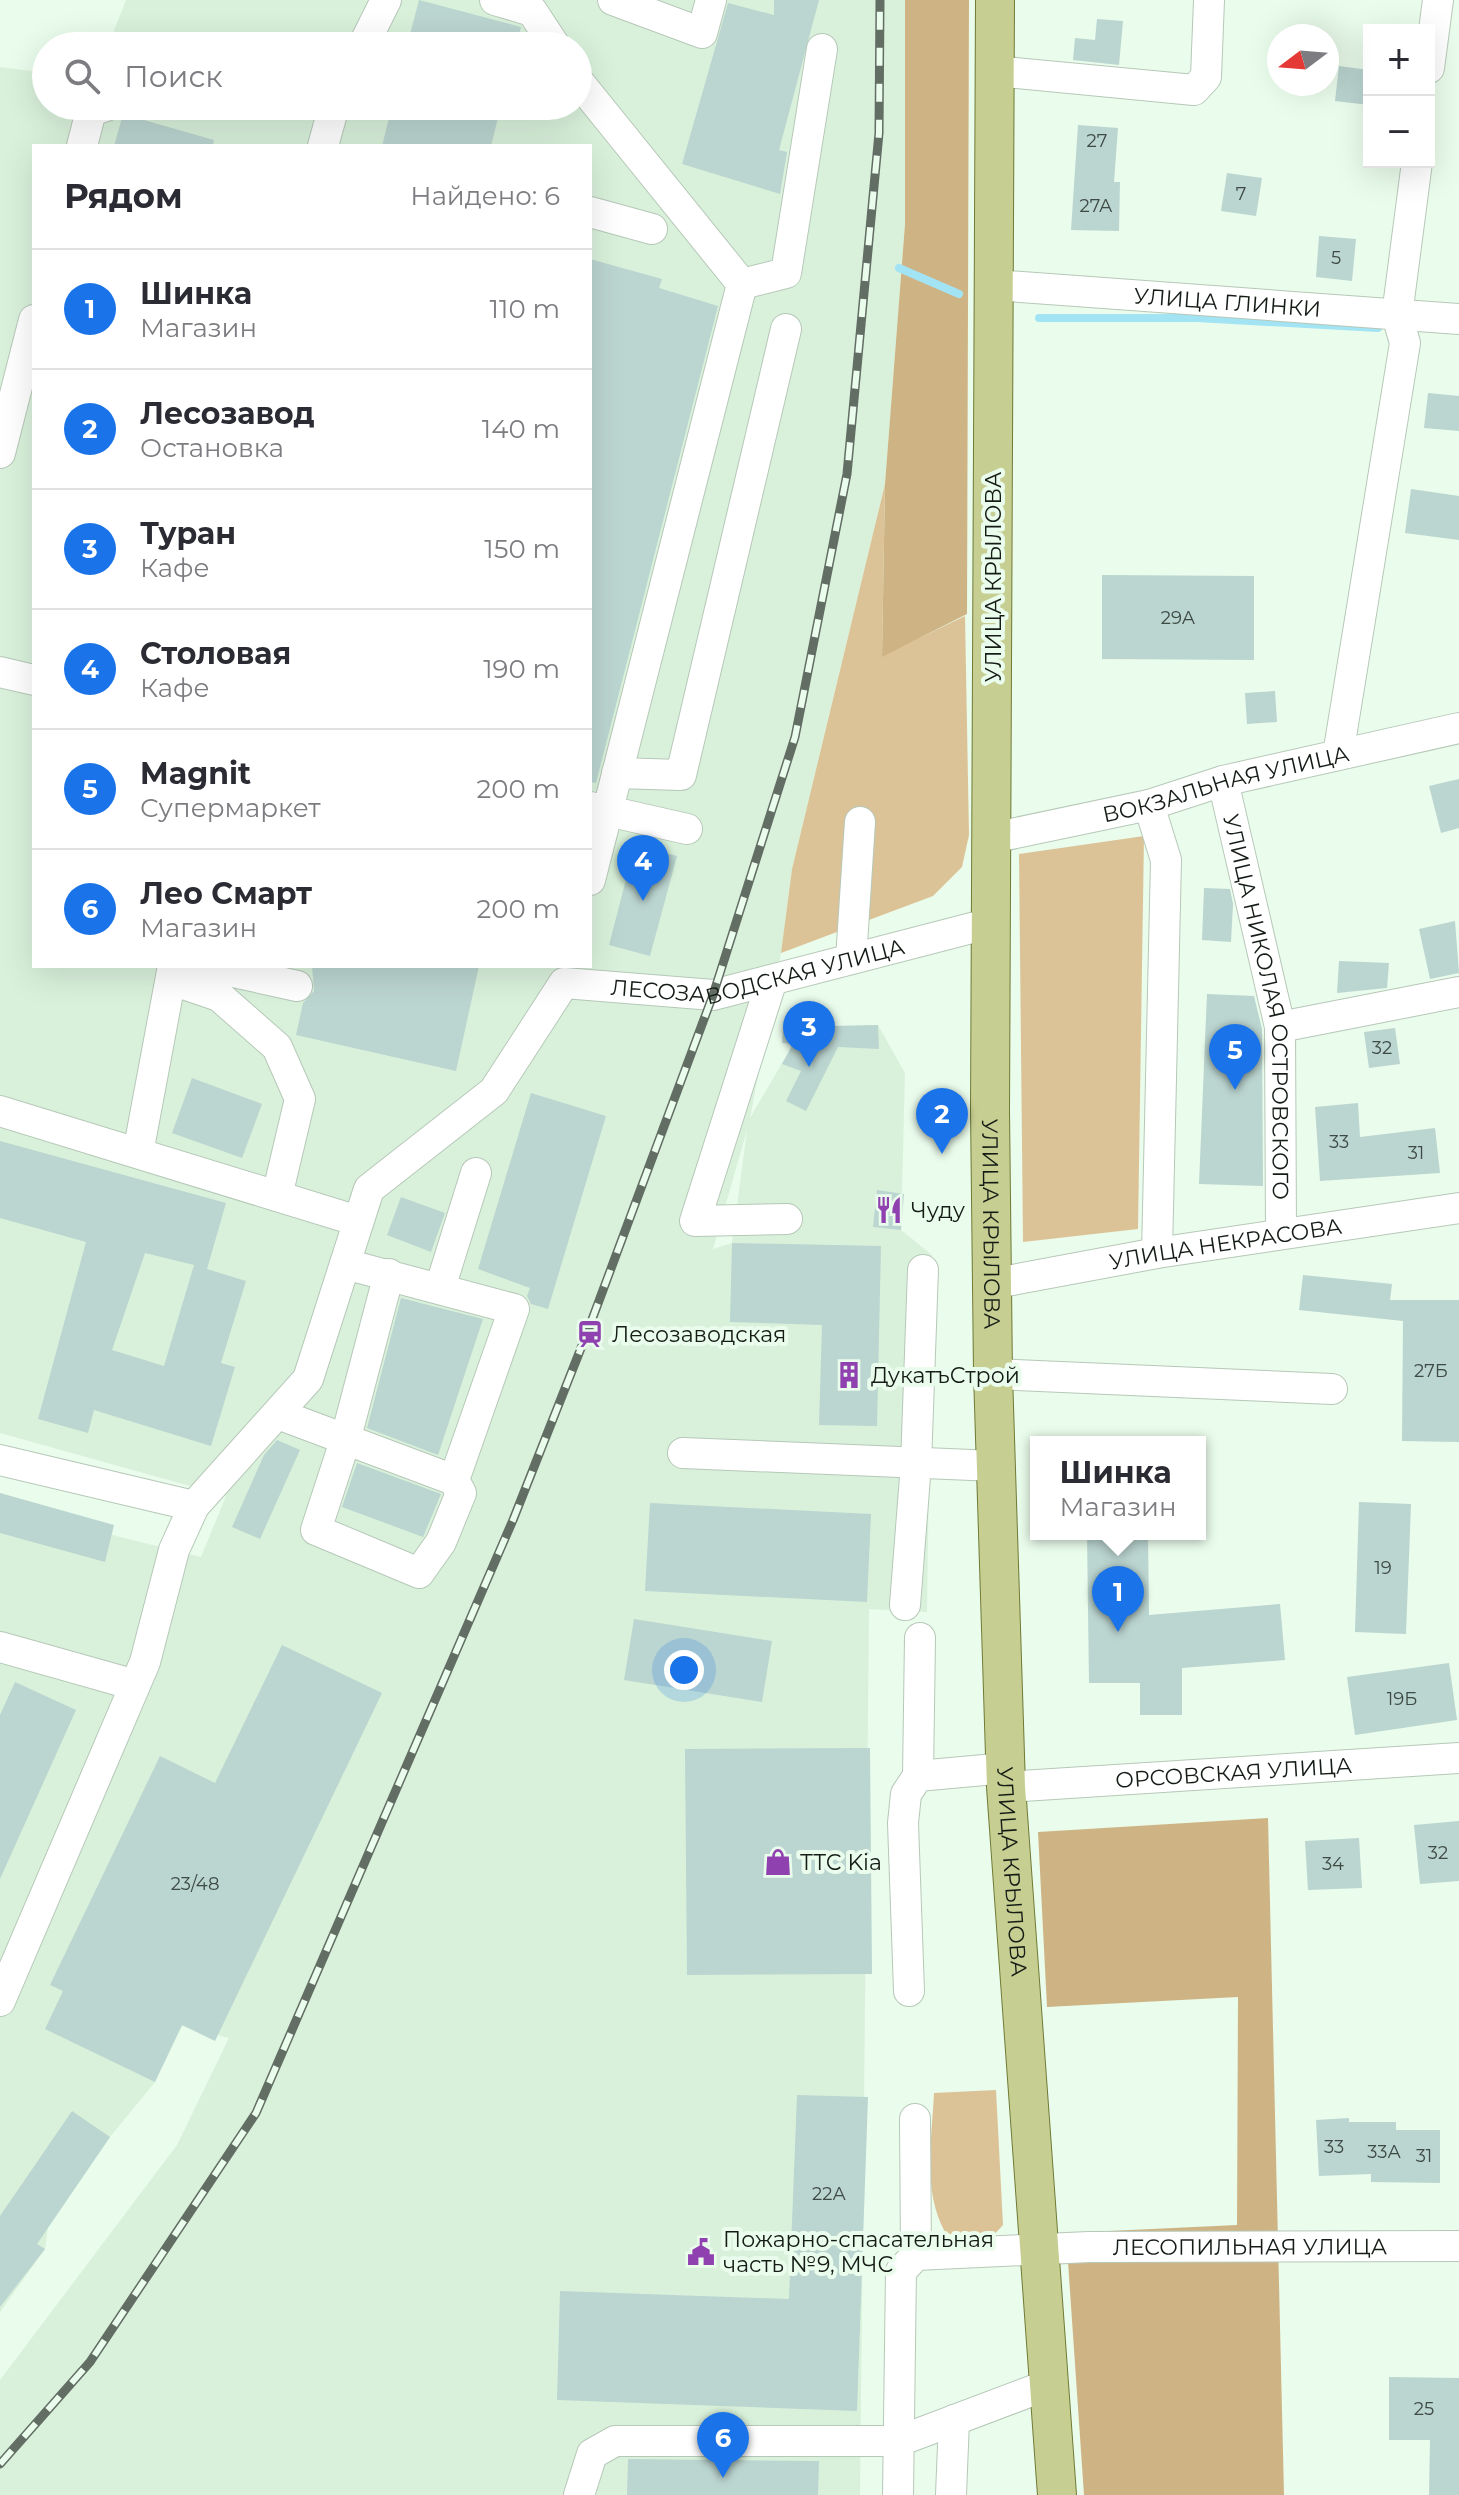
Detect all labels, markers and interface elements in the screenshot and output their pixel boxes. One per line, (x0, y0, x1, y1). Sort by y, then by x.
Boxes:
north arrow (1267, 24, 1339, 96)
map controls (1363, 24, 1435, 168)
button: + (1363, 24, 1435, 96)
search box (32, 32, 592, 120)
icon: search (60, 54, 104, 98)
text: Поиск (124, 58, 223, 95)
button: − (1363, 96, 1435, 168)
house number: 27 (1087, 130, 1107, 152)
text: Рядом (64, 175, 183, 217)
text: Найдено: 6 (410, 180, 560, 212)
house number: 7 (1236, 183, 1246, 205)
house number: 27А (1080, 195, 1113, 217)
house number: 5 (1331, 247, 1341, 269)
text: Шинка (140, 275, 252, 312)
street label: УЛИЦА ГЛИНКИ (1133, 282, 1322, 323)
text: 1 (85, 293, 95, 325)
text: 110 m (490, 293, 560, 325)
text: Магазин (140, 312, 257, 344)
text: Лесозавод (140, 395, 315, 432)
text: 2 (82, 413, 98, 445)
text: 140 m (482, 413, 560, 445)
text: Остановка (140, 432, 284, 464)
street label: УЛИЦА КРЫЛОВА (980, 471, 1007, 682)
text: Туран (140, 515, 236, 552)
text: 3 (82, 533, 98, 565)
text: 150 m (484, 533, 560, 565)
text: Кафе (140, 552, 209, 584)
house number: 29А (1161, 607, 1196, 629)
text: Столовая (140, 635, 291, 672)
text: 4 (81, 653, 99, 685)
text: 190 m (483, 653, 560, 685)
text: Кафе (140, 672, 209, 704)
street label: ВОКЗАЛЬНАЯ УЛИЦА (1100, 740, 1352, 828)
text: Magnit (140, 755, 251, 792)
text: 5 (82, 773, 98, 805)
text: 200 m (476, 773, 560, 805)
text: Супермаркет (140, 792, 321, 824)
street label: УЛИЦА НИКОЛАЯ ОСТРОВСКОГО (1217, 812, 1294, 1200)
pin: 4 (617, 835, 669, 901)
text: Лео Смарт (140, 875, 312, 912)
text: 6 (82, 893, 98, 925)
text: 200 m (476, 893, 560, 925)
text: Магазин (140, 912, 257, 944)
street label: ЛЕСОЗАВОДСКАЯ УЛИЦА (610, 933, 908, 1010)
pin: 3 (783, 1001, 835, 1067)
pin: 5 (1209, 1024, 1261, 1090)
house number: 32 (1372, 1037, 1392, 1059)
pin: 2 (916, 1088, 968, 1154)
street label: УЛИЦА КРЫЛОВА (976, 1118, 1005, 1330)
house number: 33 (1329, 1131, 1349, 1153)
house number: 31 (1408, 1142, 1424, 1164)
restaurant icon: Чуду (874, 1195, 904, 1225)
place label: Чуду (911, 1197, 966, 1224)
street label: УЛИЦА НЕКРАСОВА (1107, 1213, 1344, 1276)
station icon: Лесозаводская (575, 1319, 605, 1349)
place label: Лесозаводская (612, 1321, 786, 1348)
building icon: ДукатъСтрой (834, 1360, 864, 1390)
house number: 27Б (1414, 1360, 1448, 1382)
place label: ДукатъСтрой (871, 1362, 1020, 1389)
popup (1030, 1436, 1206, 1540)
text: Шинка (1059, 1454, 1172, 1491)
text: Магазин (1059, 1491, 1177, 1523)
house number: 19 (1374, 1557, 1392, 1579)
pin: 1 (1092, 1566, 1144, 1632)
your location (664, 1650, 704, 1690)
house number: 19Б (1387, 1688, 1417, 1710)
street label: ОРСОВСКАЯ УЛИЦА (1114, 1752, 1353, 1794)
street label: УЛИЦА КРЫЛОВА (991, 1766, 1033, 1978)
house number: 32 (1428, 1842, 1448, 1864)
shop icon: ТТС Kia (763, 1847, 793, 1877)
place label: ТТС Kia (800, 1849, 882, 1876)
house number: 34 (1322, 1853, 1344, 1875)
house number: 23/48 (171, 1873, 219, 1895)
house number: 33 (1324, 2136, 1344, 2158)
house number: 33А (1367, 2141, 1401, 2163)
house number: 31 (1416, 2145, 1432, 2167)
house number: 22А (812, 2183, 847, 2205)
place label: Пожарно-спасательная часть №9, МЧС (723, 2226, 994, 2278)
street label: ЛЕСОПИЛЬНАЯ УЛИЦА (1113, 2233, 1388, 2261)
public building icon: Пожарно-спасательная часть №9, МЧС (686, 2237, 716, 2267)
house number: 25 (1414, 2398, 1434, 2420)
pin: 6 (697, 2412, 749, 2478)

